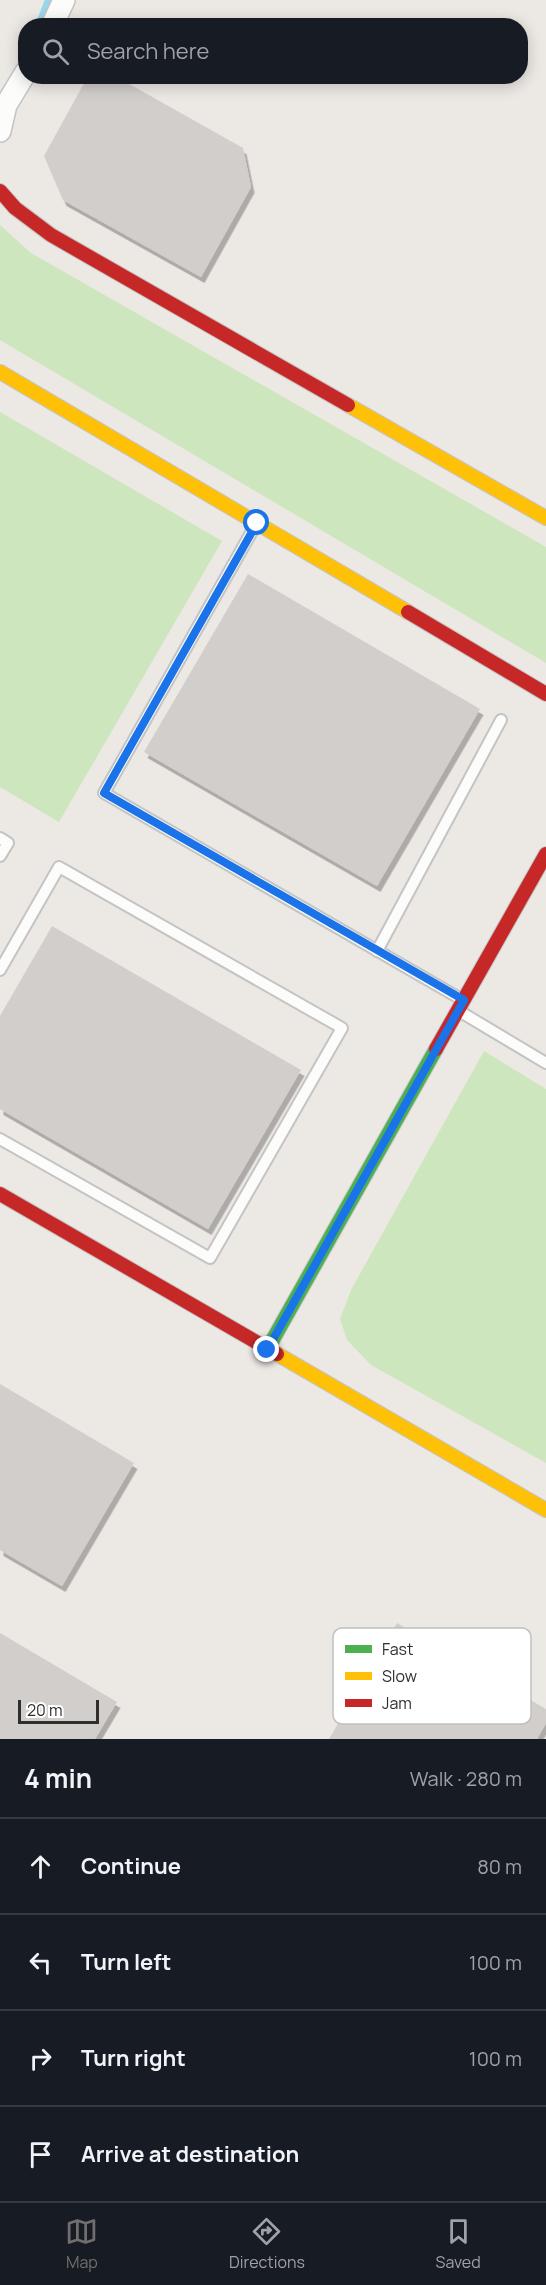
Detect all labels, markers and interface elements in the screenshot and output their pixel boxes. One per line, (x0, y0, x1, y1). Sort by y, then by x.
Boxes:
search box (18, 18, 528, 84)
icon: search (39, 35, 72, 68)
text: Search here (87, 36, 209, 66)
route start (243, 509, 269, 535)
route end (253, 1336, 279, 1362)
legend (333, 1628, 531, 1724)
text: Fast (382, 1638, 413, 1660)
text: Slow (382, 1665, 417, 1687)
text: Jam (382, 1692, 412, 1714)
scale bar (18, 1697, 99, 1724)
text: 20 m (27, 1699, 63, 1721)
text: 4 min (24, 1760, 92, 1796)
text: Walk · 280 m (410, 1765, 522, 1792)
icon: ahead (24, 1850, 57, 1883)
text: Continue (81, 1851, 181, 1881)
text: 80 m (477, 1853, 522, 1880)
icon: left (24, 1946, 57, 1979)
text: Turn left (81, 1947, 171, 1977)
text: 100 m (469, 1949, 522, 1976)
icon: right (24, 2042, 57, 2075)
text: Turn right (81, 2043, 186, 2073)
text: 100 m (469, 2045, 522, 2072)
icon: arrive (24, 2138, 57, 2171)
text: Arrive at destination (81, 2139, 299, 2169)
tab: Map (65, 2215, 98, 2273)
tab: Directions (229, 2215, 305, 2273)
tab: Saved (436, 2215, 481, 2273)

